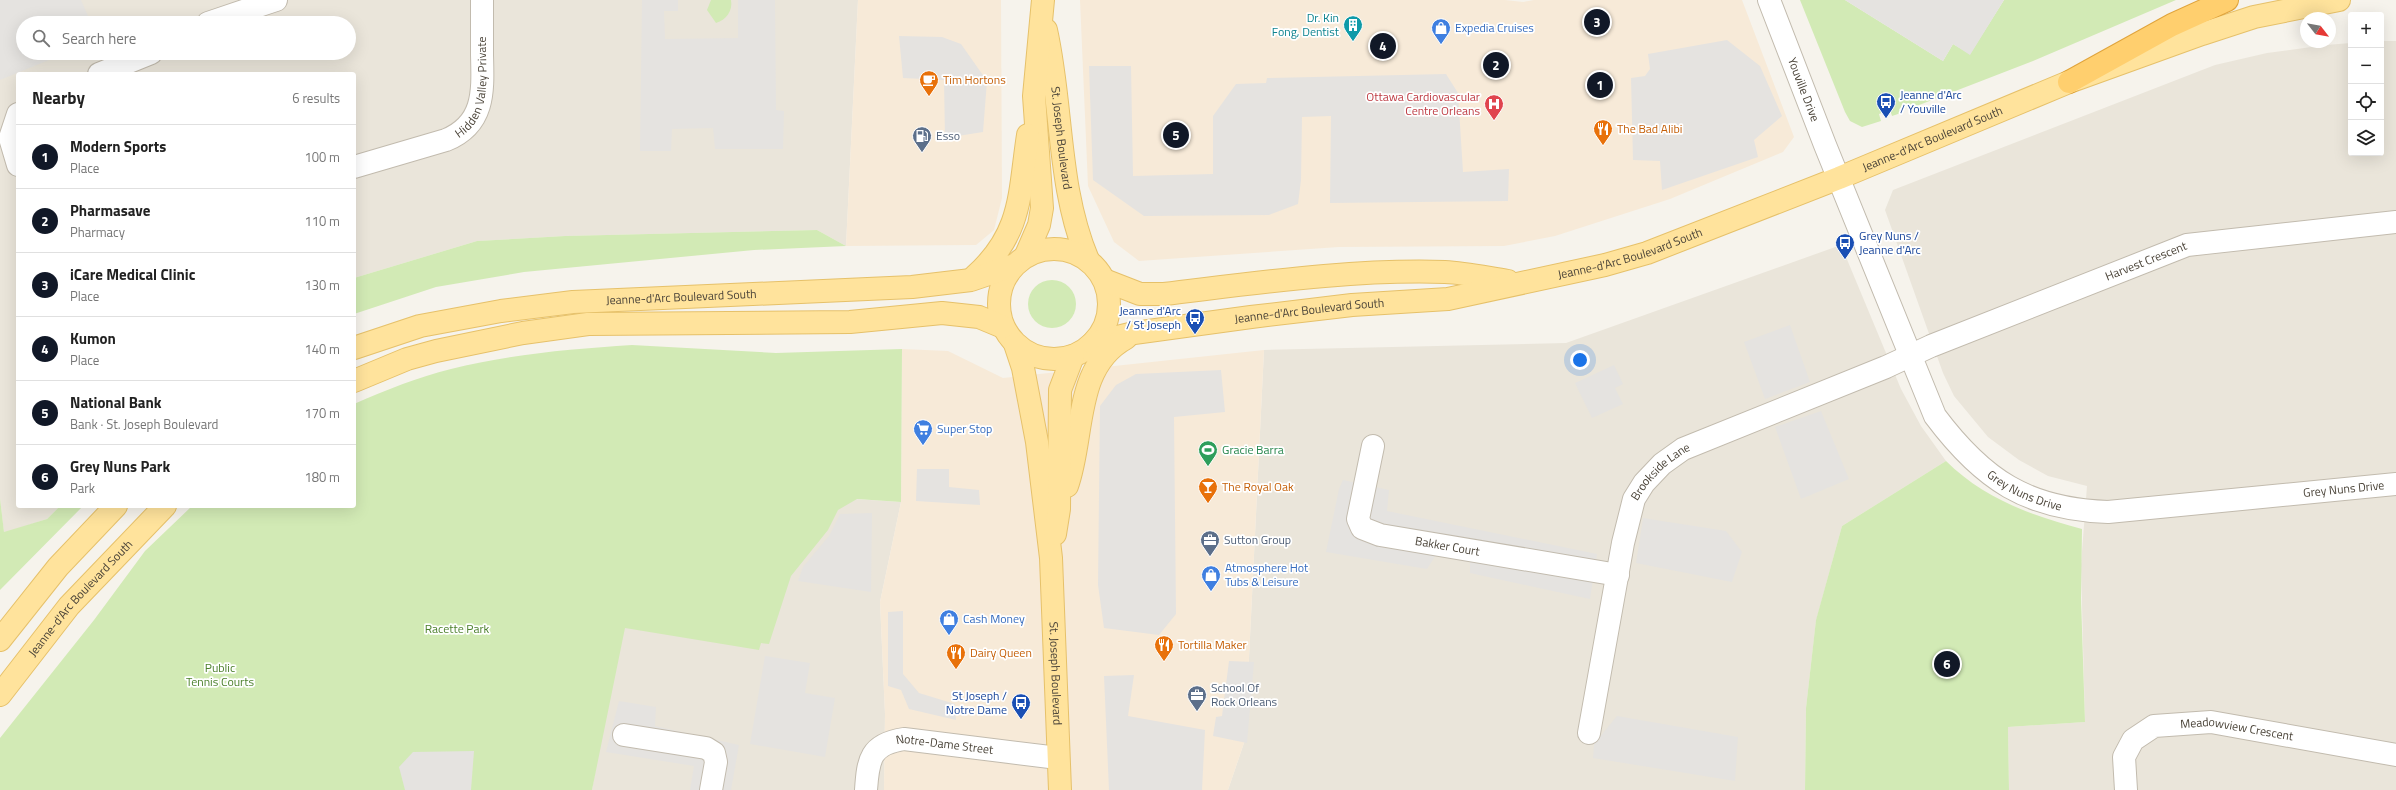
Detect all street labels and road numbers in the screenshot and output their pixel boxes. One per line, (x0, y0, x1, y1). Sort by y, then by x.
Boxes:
street label: Hidden Valley Private (451, 37, 491, 142)
street label: Youville Drive (1783, 55, 1825, 124)
street label: St. Joseph Boulevard (1046, 85, 1078, 191)
street label: Jeanne-d'Arc Boulevard South (1859, 101, 2006, 176)
street label: Jeanne-d'Arc Boulevard South (1556, 222, 1705, 284)
street label: Harvest Crescent (2102, 236, 2190, 285)
street label: Jeanne-d'Arc Boulevard South (606, 284, 757, 310)
street label: Jeanne-d'Arc Boulevard South (1233, 293, 1385, 328)
street label: Brookside Lane (1625, 437, 1692, 504)
street label: Grey Nuns Drive (1983, 465, 2064, 515)
street label: Grey Nuns Drive (2302, 475, 2385, 502)
street label: Bakker Court (1414, 531, 1482, 561)
street label: Jeanne-d'Arc Boulevard South (23, 535, 137, 660)
street label: St. Joseph Boulevard (1044, 621, 1067, 726)
street label: Meadowview Crescent (2180, 712, 2296, 746)
street label: Notre-Dame Street (894, 729, 995, 759)

